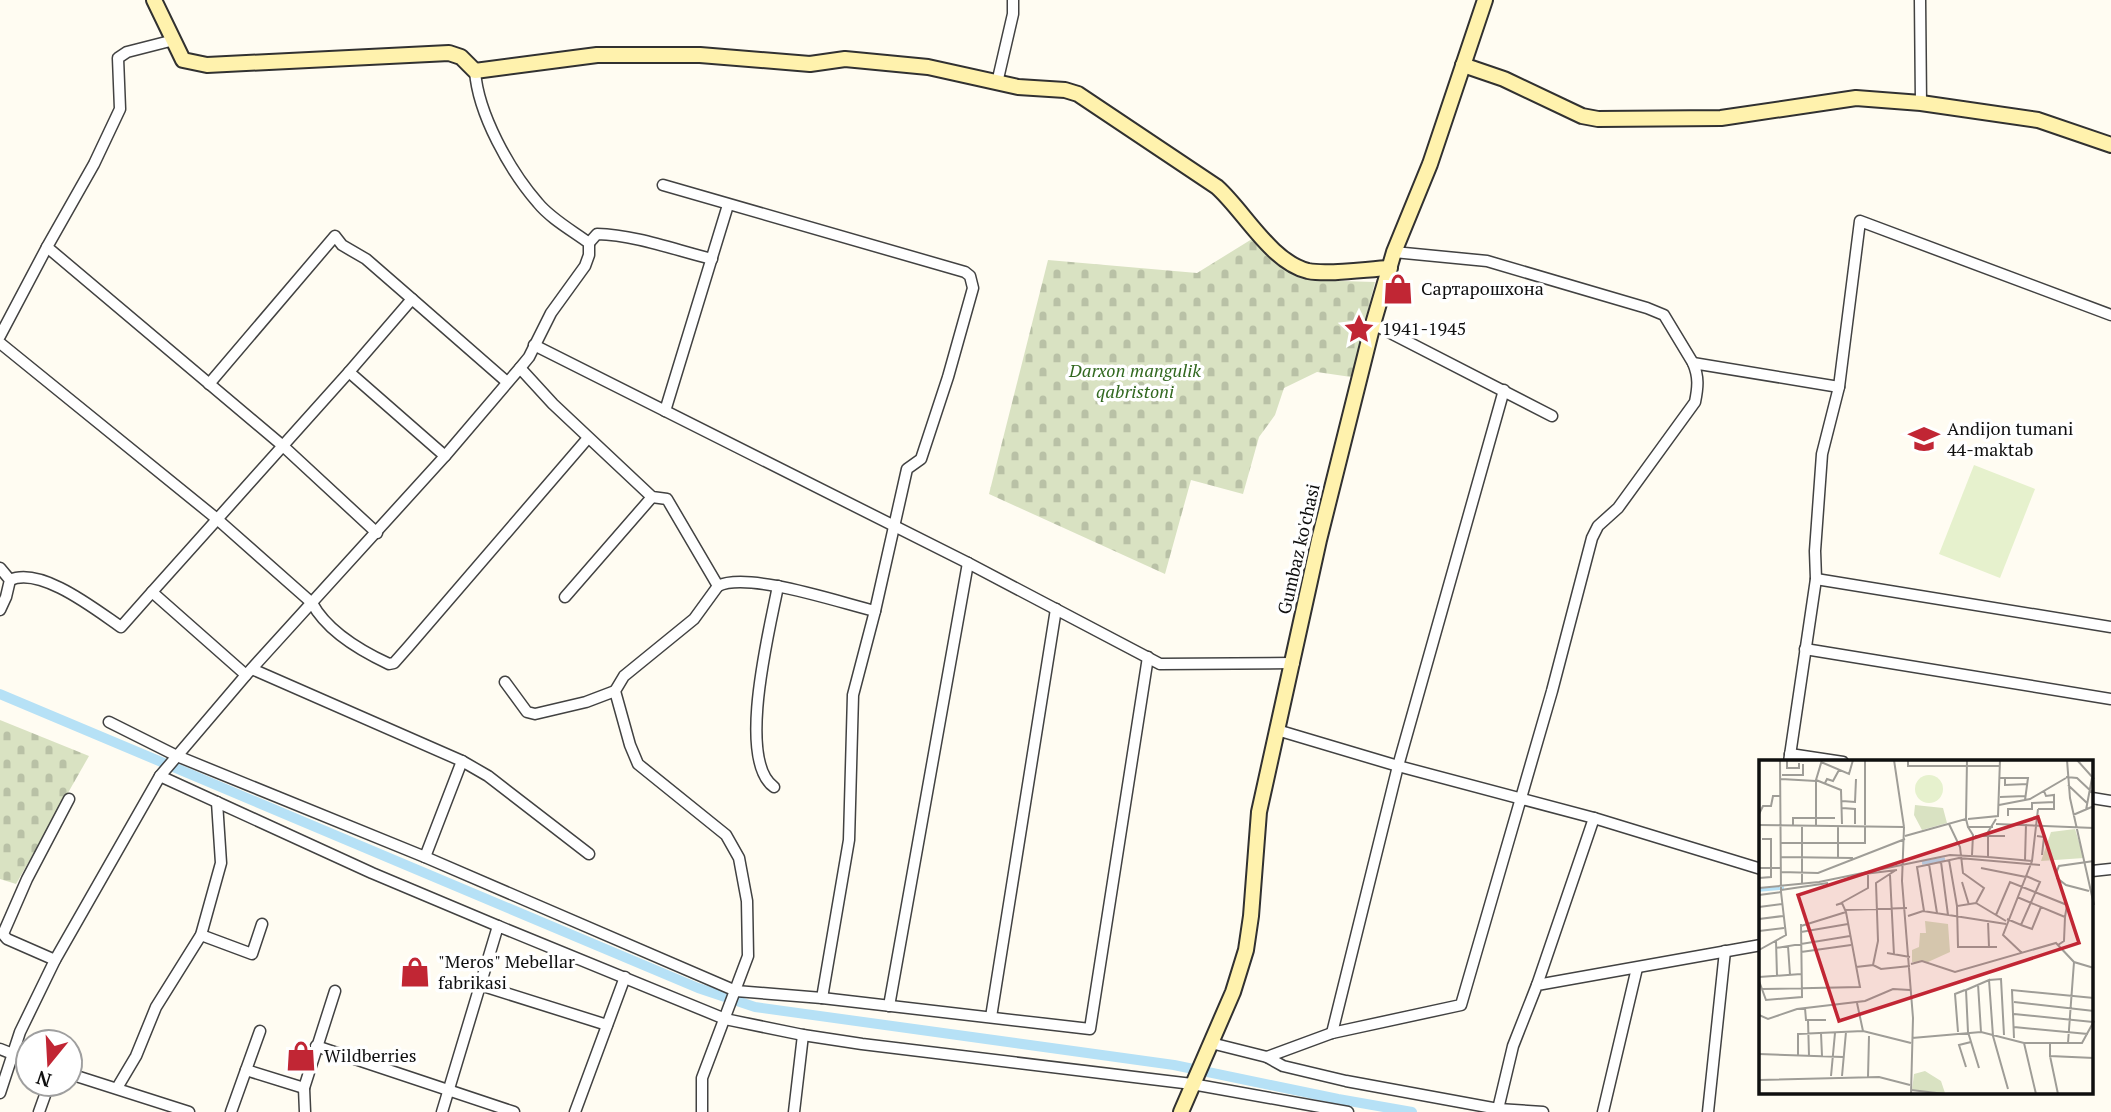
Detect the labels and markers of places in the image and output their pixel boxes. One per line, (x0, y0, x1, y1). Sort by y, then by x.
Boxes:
shop icon: Сартарошхона (1381, 272, 1415, 306)
place label: Сартарошхона (1421, 276, 1544, 300)
place icon: 1941-1945 (1342, 312, 1376, 346)
place label: 1941-1945 (1382, 316, 1466, 340)
place label: Andijon tumani 44-maktab (1947, 416, 2073, 461)
school or university icon: Andijon tumani 44-maktab (1907, 422, 1941, 456)
place label: "Meros" Mebellar fabrikasi (438, 949, 575, 994)
shop icon: "Meros" Mebellar fabrikasi (398, 955, 432, 989)
shop icon: Wildberries (284, 1039, 318, 1073)
place label: Wildberries (324, 1043, 417, 1067)

